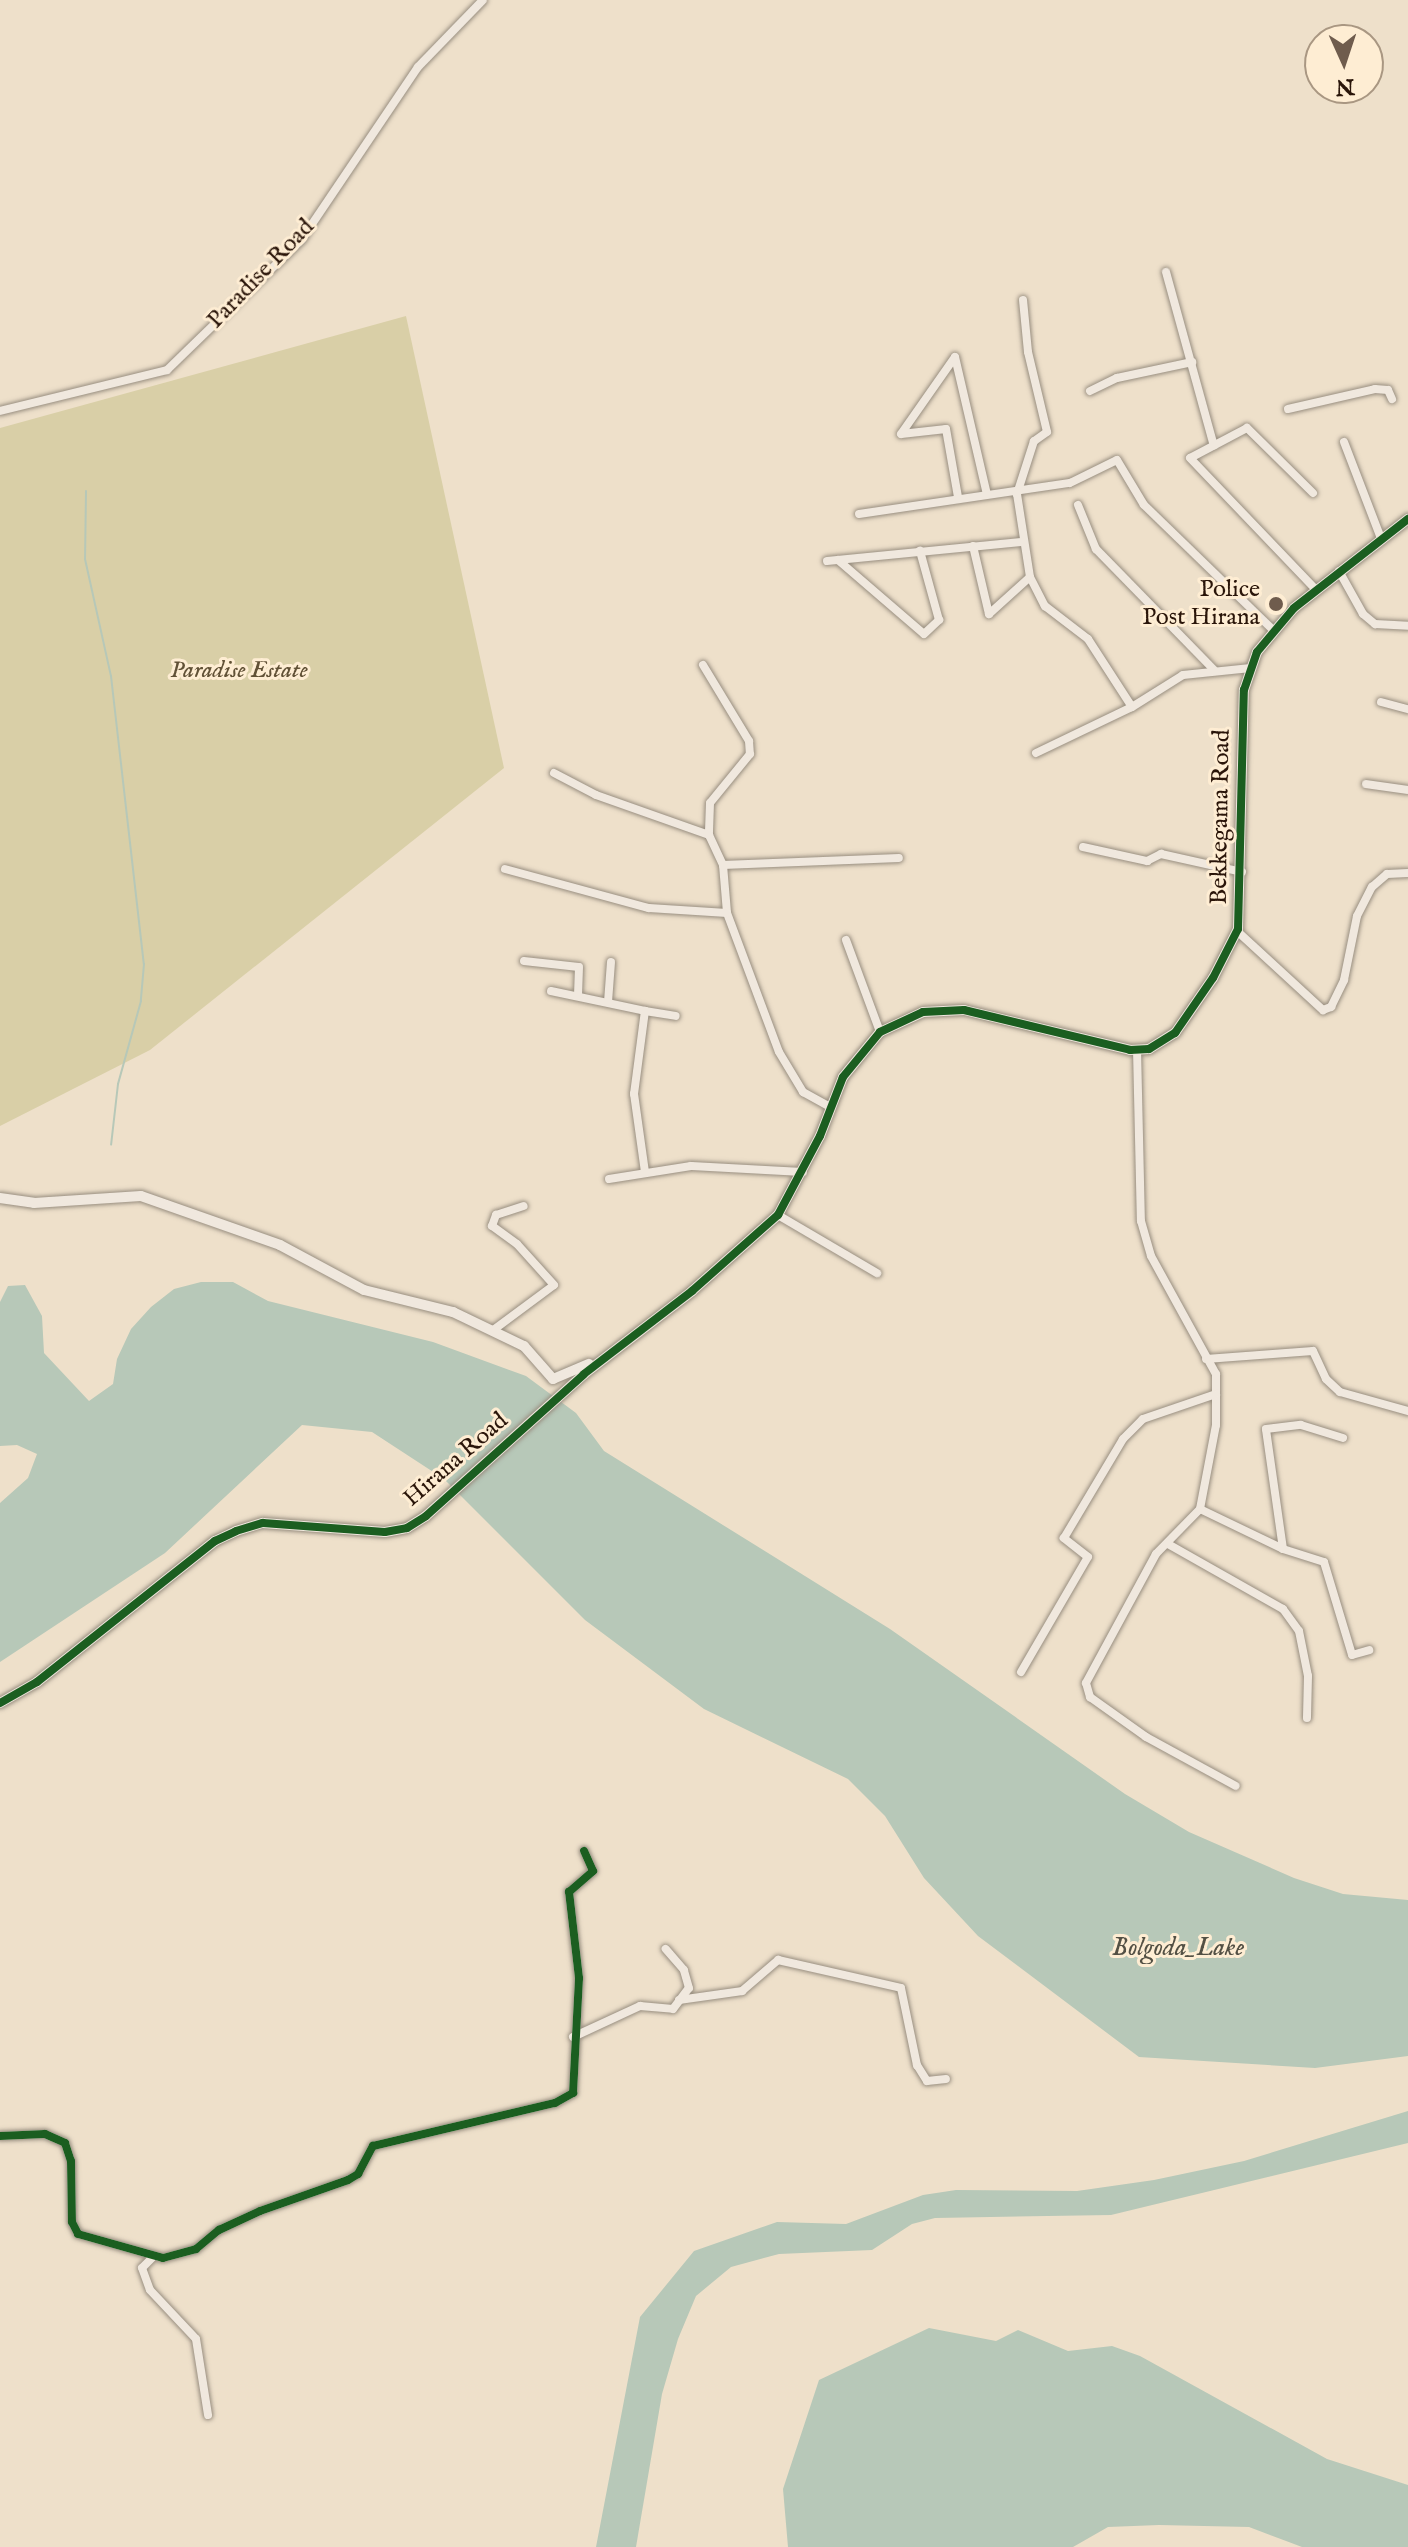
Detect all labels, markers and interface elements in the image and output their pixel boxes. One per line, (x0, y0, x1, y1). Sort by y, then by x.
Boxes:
north arrow (1304, 24, 1384, 104)
text: N (1335, 71, 1355, 100)
street label: Paradise Road (202, 213, 320, 335)
place label: Police Post Hirana (1142, 576, 1260, 632)
marker: Police Post Hirana (1267, 595, 1285, 613)
park label: Paradise Estate (170, 657, 308, 685)
street label: Bekkegama Road (1205, 729, 1237, 905)
street label: Hirana Road (398, 1407, 514, 1513)
water label: Bolgoda_Lake (1112, 1932, 1244, 1964)

